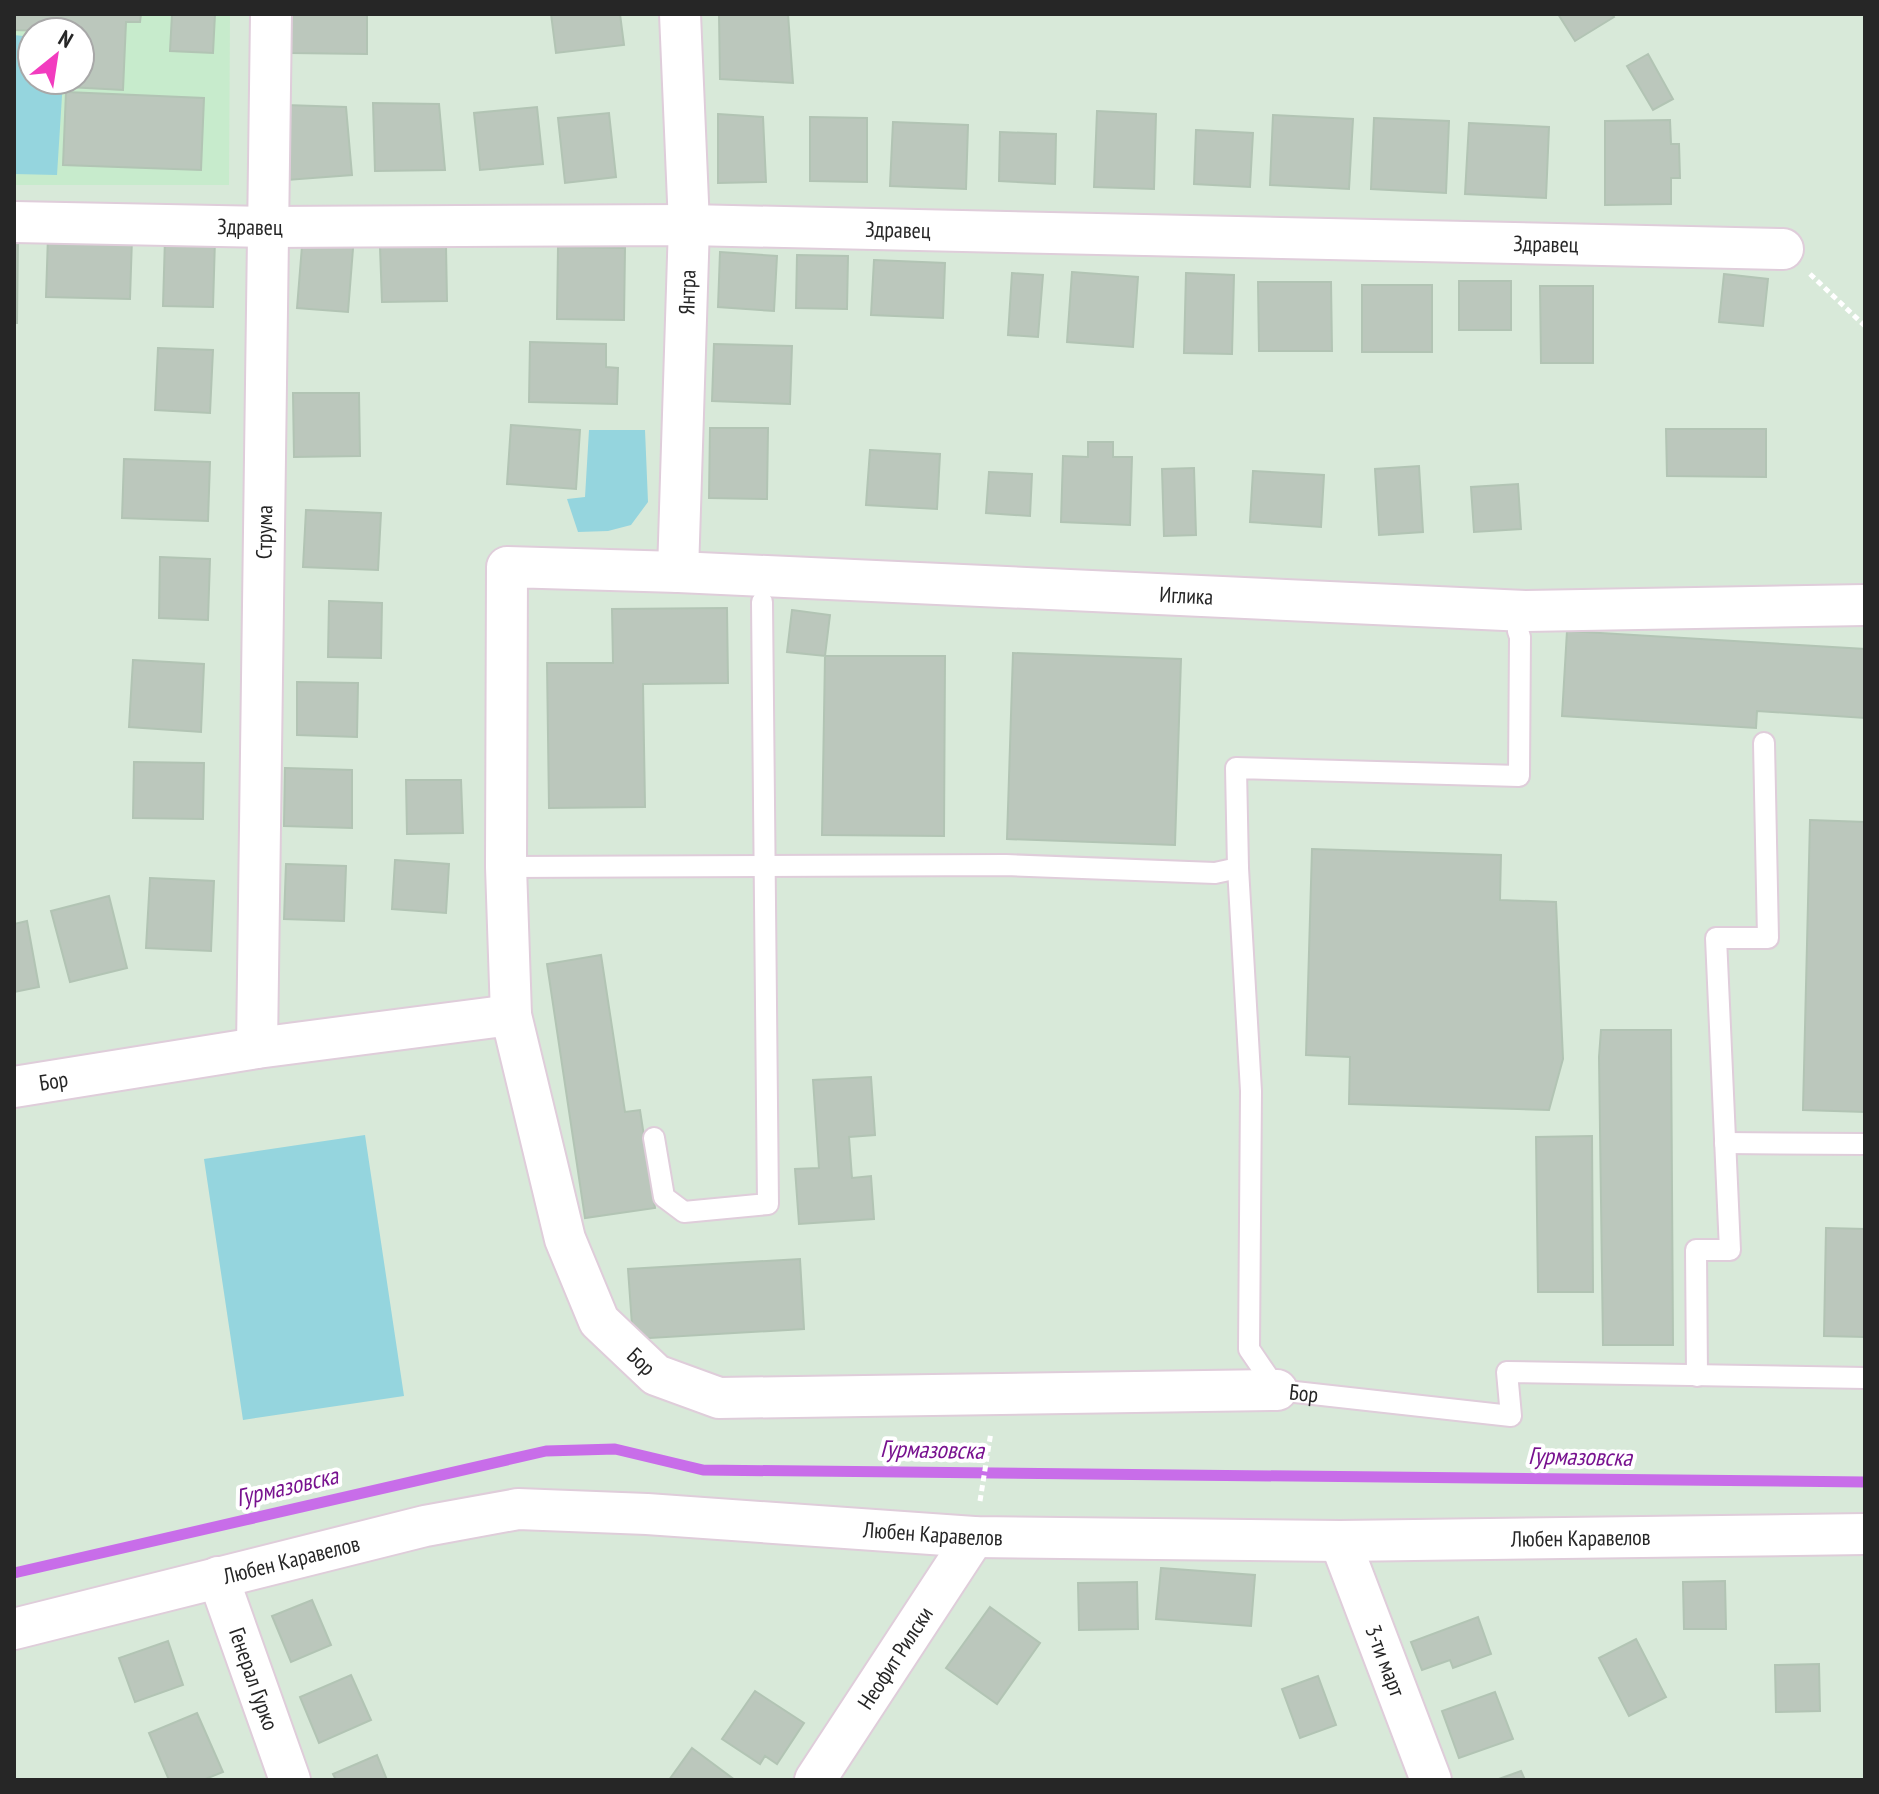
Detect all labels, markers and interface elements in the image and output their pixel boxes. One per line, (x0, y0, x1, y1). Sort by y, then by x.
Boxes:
north arrow (16, 16, 96, 96)
text: N (54, 24, 78, 54)
street label: Здравец (217, 212, 283, 241)
street label: Здравец (865, 215, 931, 244)
street label: Здравец (1513, 229, 1579, 259)
street label: Янтра (672, 269, 702, 315)
street label: Струма (250, 505, 278, 559)
street label: Иглика (1159, 580, 1214, 611)
street label: Бор (37, 1065, 70, 1097)
street label: Бор (621, 1341, 662, 1381)
street label: Бор (1288, 1377, 1320, 1408)
water label: Гурмазовска (880, 1433, 986, 1466)
water label: Гурмазовска (1528, 1440, 1634, 1473)
water label: Гурмазовска (233, 1459, 342, 1513)
street label: Любен Каравелов (861, 1515, 1003, 1551)
street label: Любен Каравелов (1510, 1523, 1651, 1553)
street label: Любен Каравелов (219, 1529, 363, 1590)
street label: Неофит Рилски (851, 1601, 939, 1715)
street label: 3-ти март (1359, 1621, 1412, 1701)
street label: Генерал Гурко (223, 1624, 285, 1734)

